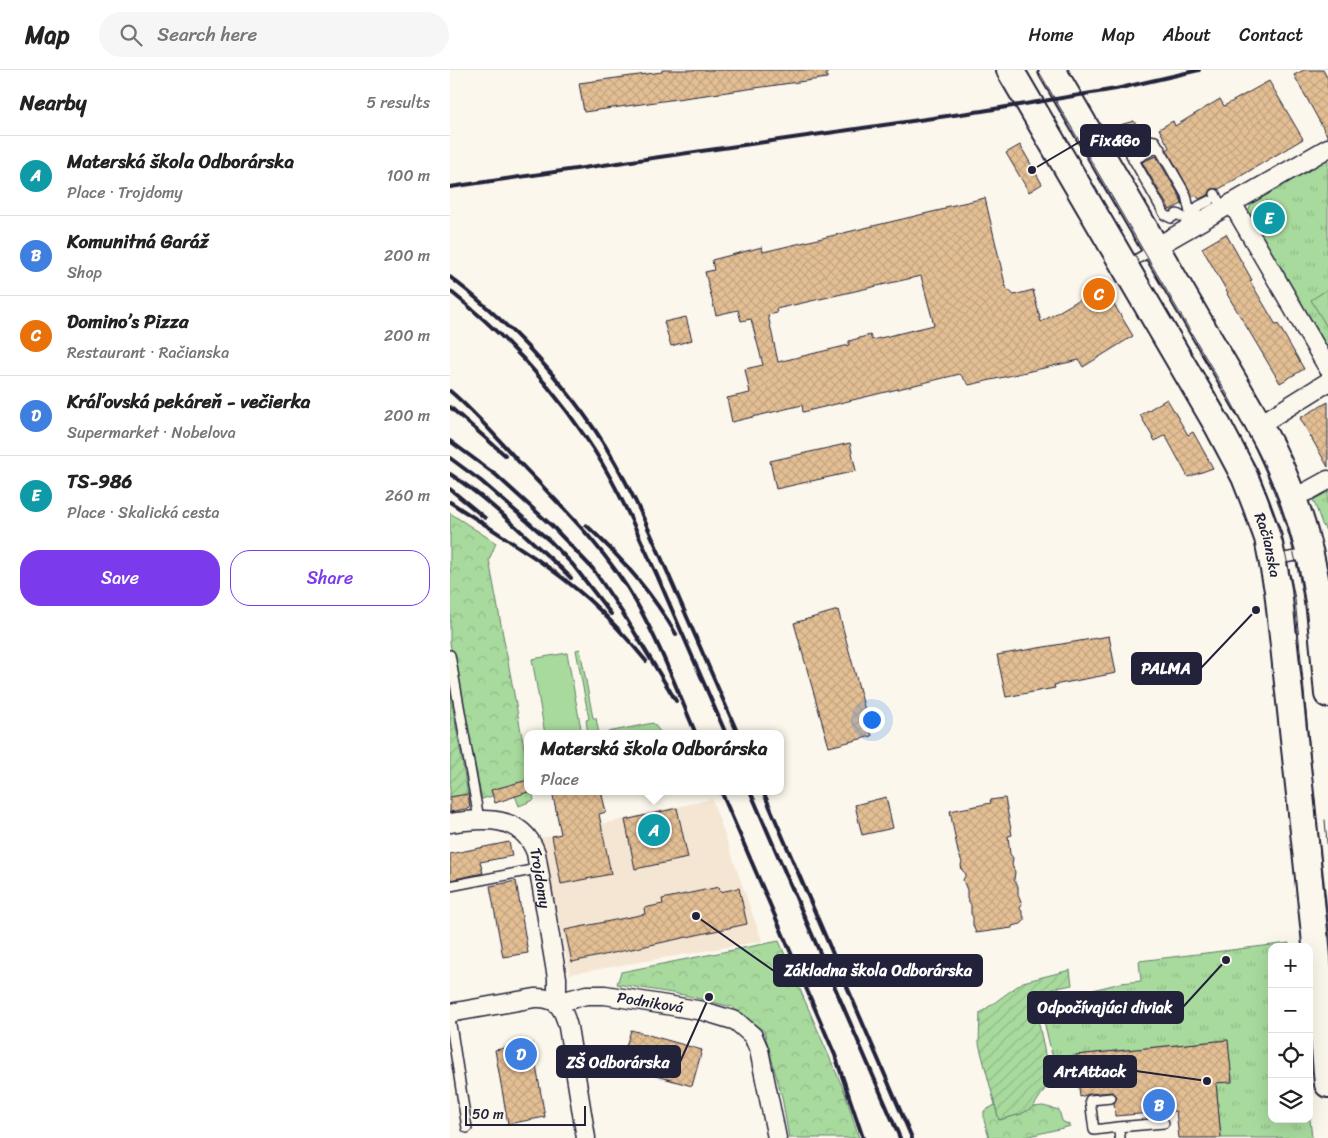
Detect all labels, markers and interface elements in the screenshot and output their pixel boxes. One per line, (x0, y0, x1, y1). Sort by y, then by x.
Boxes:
search box (99, 12, 449, 57)
text: Map (25, 14, 69, 56)
text: Search here (157, 18, 257, 51)
text: Home (1029, 19, 1074, 51)
text: Map (1102, 19, 1135, 51)
text: About (1163, 19, 1211, 51)
text: Contact (1239, 19, 1303, 51)
icon: search (117, 21, 145, 49)
text: Nearby (20, 84, 86, 122)
text: 5 results (366, 88, 430, 117)
callout: Fix&Go (1081, 125, 1150, 156)
text: Fix&Go (1089, 126, 1141, 155)
text: Materská škola Odborárska (67, 145, 294, 178)
text: A (31, 161, 41, 190)
text: 100 m (386, 161, 430, 190)
text: Place · Trojdomy (67, 178, 183, 207)
pin: E (1253, 199, 1285, 237)
text: Komunitná Garáž (67, 225, 209, 258)
text: B (31, 241, 41, 270)
text: 200 m (384, 241, 430, 270)
text: Shop (67, 258, 102, 287)
pin: C (1083, 275, 1115, 313)
text: Domino’s Pizza (67, 305, 188, 338)
text: C (31, 321, 41, 350)
text: 200 m (384, 321, 430, 350)
text: Restaurant · Račianska (67, 338, 229, 367)
text: Kráľovská pekáreň - večierka (67, 385, 310, 418)
text: D (31, 401, 41, 430)
text: 200 m (384, 401, 430, 430)
text: Supermarket · Nobelova (67, 418, 236, 447)
text: TS-986 (67, 465, 132, 498)
text: E (32, 481, 40, 510)
text: 260 m (385, 481, 430, 510)
text: Place · Skalická cesta (67, 498, 220, 527)
street label: Račianska (1247, 509, 1288, 580)
button: Save (20, 550, 220, 606)
button: Share (230, 550, 430, 606)
callout: PALMA (1132, 653, 1201, 684)
text: PALMA (1141, 654, 1191, 683)
your location (859, 707, 885, 733)
popup (524, 730, 784, 795)
text: Materská škola Odborárska (541, 732, 768, 765)
text: Place (541, 765, 579, 794)
pin: A (638, 811, 670, 849)
street label: Trojdomy (522, 844, 558, 910)
map controls (1268, 943, 1313, 1123)
button: + (1268, 943, 1313, 988)
callout: Základna škola Odborárska (774, 955, 982, 986)
text: Základna škola Odborárska (783, 956, 973, 985)
street label: Podniková (615, 984, 686, 1021)
button: − (1268, 988, 1313, 1033)
callout: Odpočívajúci diviak (1028, 992, 1183, 1023)
text: Odpočívajúci diviak (1037, 993, 1173, 1022)
button: locate (1268, 1033, 1313, 1078)
pin: D (505, 1035, 537, 1073)
callout: ZŠ Odborárska (557, 1046, 680, 1077)
text: ZŠ Odborárska (565, 1048, 671, 1077)
callout: ArtAttack (1044, 1056, 1136, 1087)
text: ArtAttack (1053, 1057, 1127, 1086)
button: layers (1268, 1078, 1313, 1123)
pin: B (1143, 1086, 1175, 1124)
text: 50 m (472, 1102, 504, 1127)
scale bar (465, 1103, 586, 1126)

